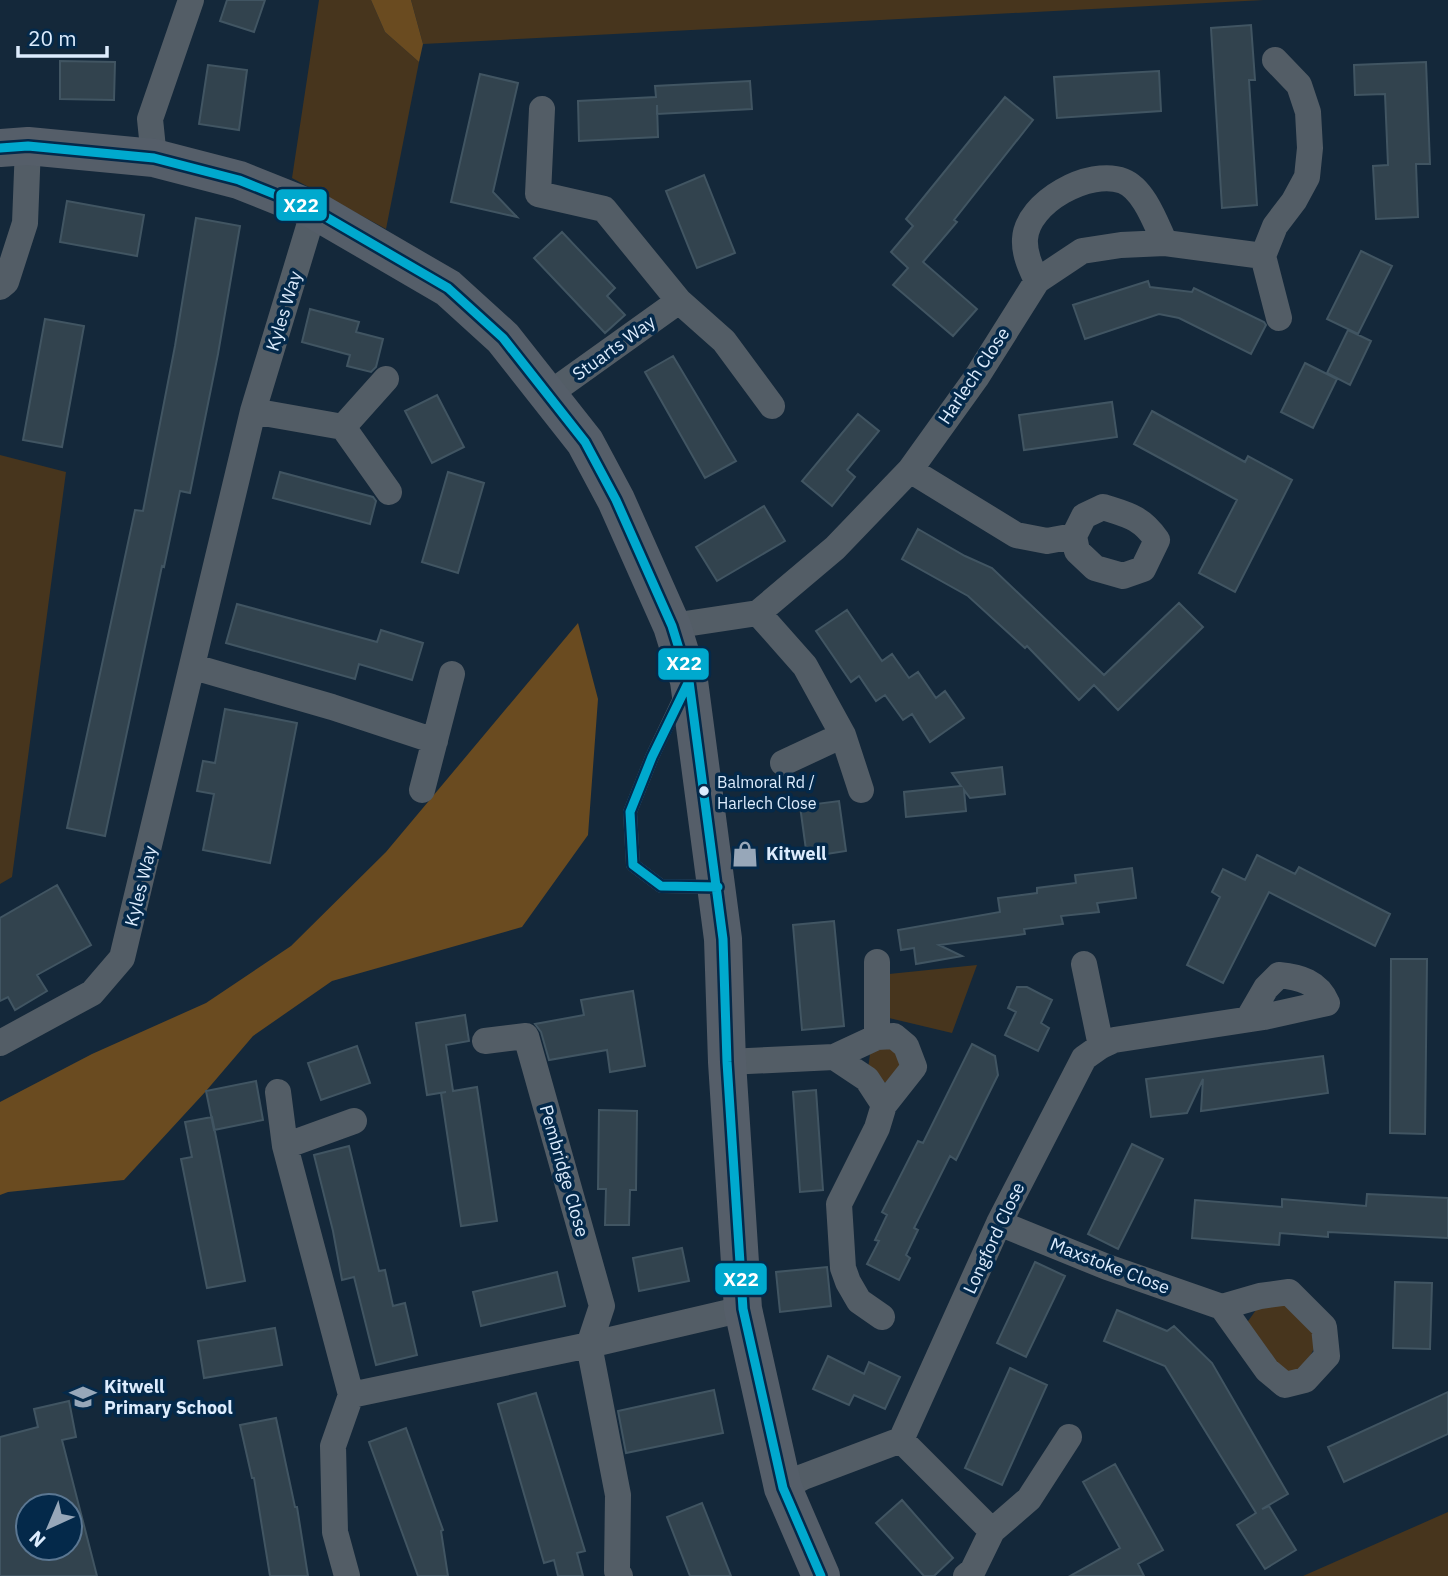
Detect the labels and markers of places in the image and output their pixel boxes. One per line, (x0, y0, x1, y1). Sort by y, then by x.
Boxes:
place label: Balmoral Rd / Harlech Close (717, 772, 817, 813)
marker: Balmoral Rd / Harlech Close (697, 784, 711, 798)
shop icon: Kitwell (730, 839, 760, 869)
place label: Kitwell (766, 842, 827, 865)
place label: Kitwell Primary School (104, 1375, 233, 1419)
school or university icon: Kitwell Primary School (68, 1382, 98, 1412)

